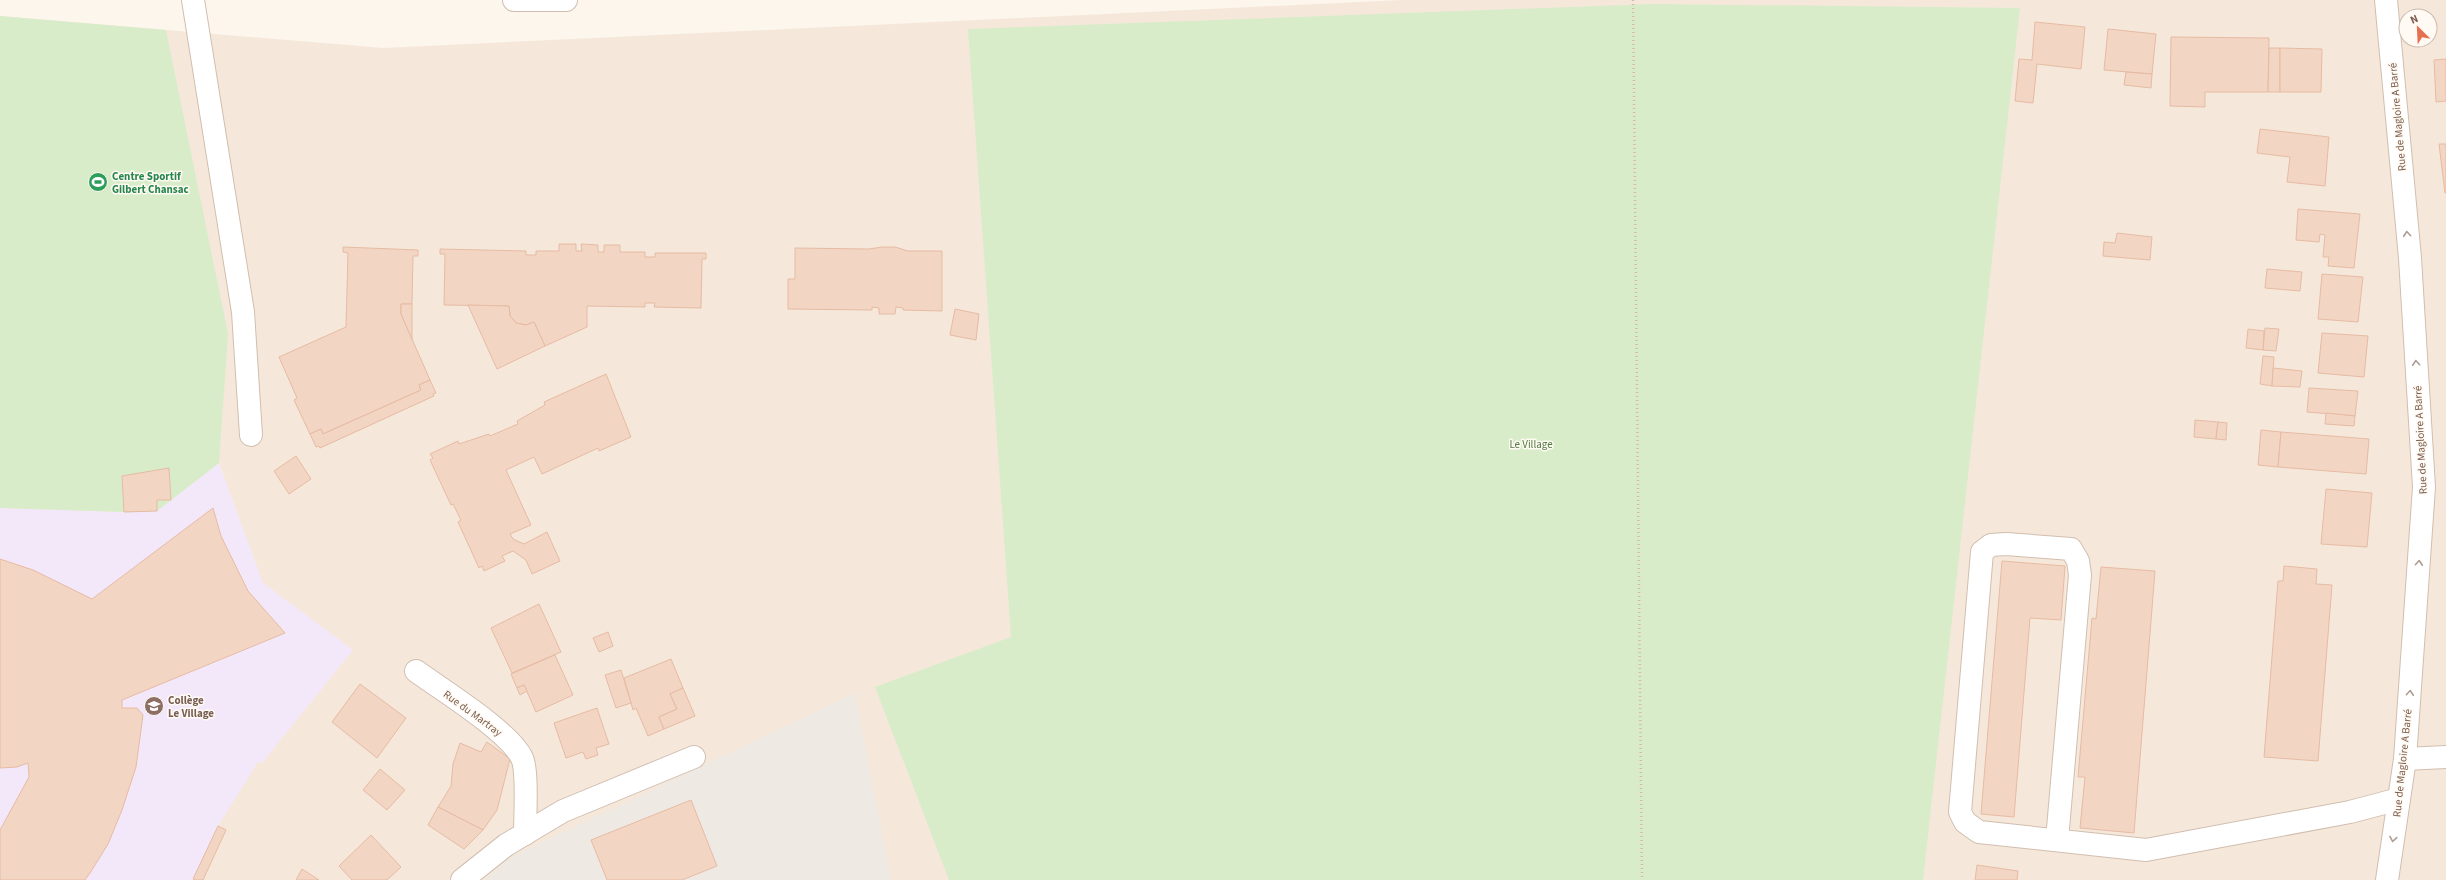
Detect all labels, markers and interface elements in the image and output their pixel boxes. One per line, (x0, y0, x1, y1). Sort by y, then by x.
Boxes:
north arrow (2398, 8, 2438, 48)
text: N (2408, 11, 2421, 28)
street label: Rue de Magloire A Barré (2385, 62, 2410, 172)
place label: Centre Sportif Gilbert Chansac (112, 169, 189, 197)
sports icon: Centre Sportif Gilbert Chansac (87, 171, 109, 193)
one-way arrow (2403, 231, 2412, 237)
one-way arrow (2412, 360, 2421, 366)
street label: Rue de Magloire A Barré (2410, 385, 2431, 495)
park label: Le Village (1509, 437, 1553, 452)
one-way arrow (2414, 560, 2423, 566)
street label: Rue du Martray (440, 687, 505, 740)
one-way arrow (2405, 690, 2414, 696)
place label: Collège Le Village (168, 693, 214, 721)
school or university icon: Collège Le Village (143, 695, 165, 717)
street label: Rue de Magloire A Barré (2389, 708, 2416, 818)
one-way arrow (2389, 836, 2398, 843)

